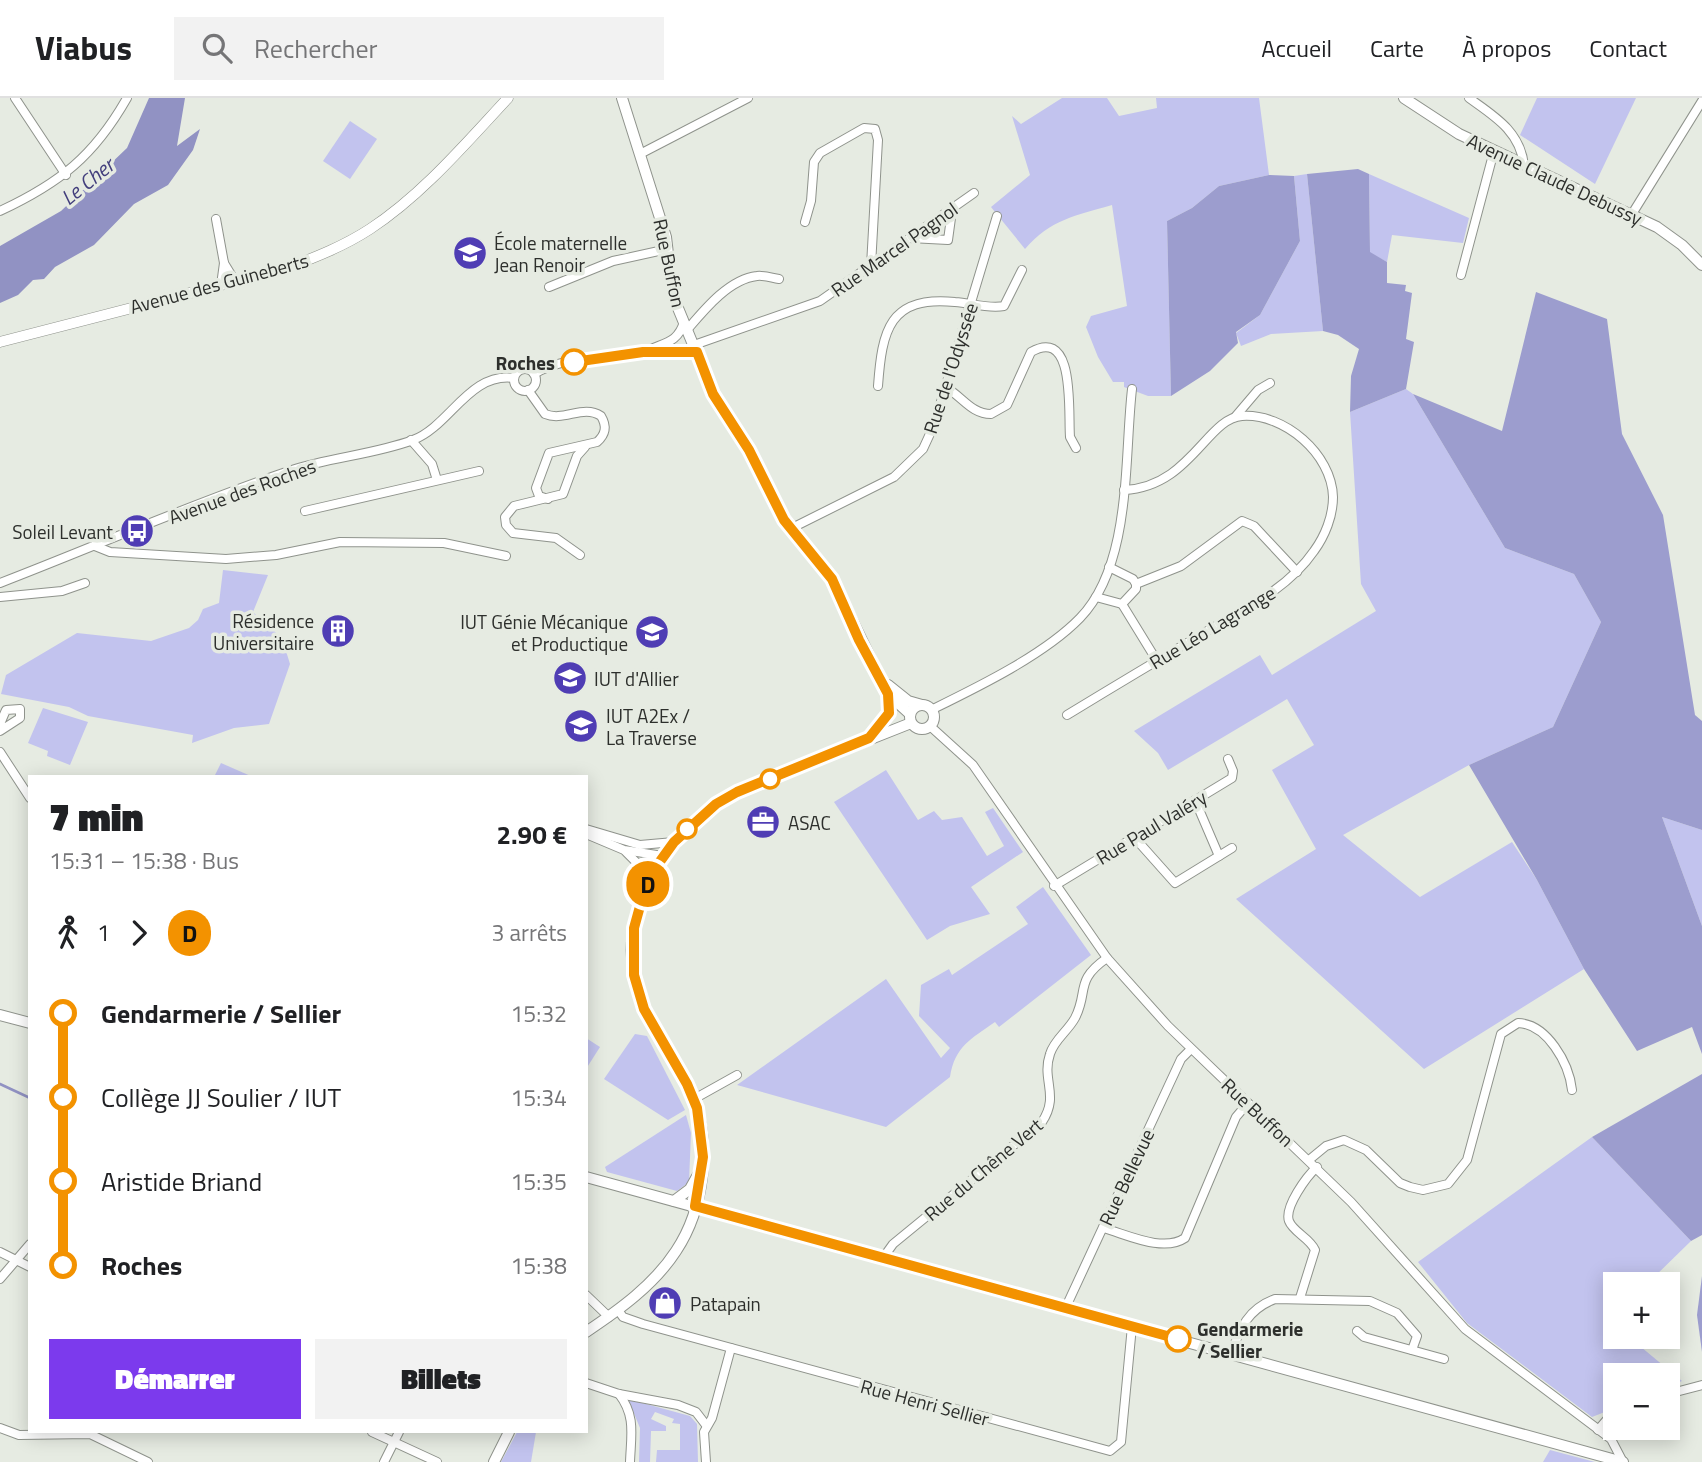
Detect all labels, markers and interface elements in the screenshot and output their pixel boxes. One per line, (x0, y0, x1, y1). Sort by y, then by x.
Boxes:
search box (174, 17, 664, 80)
text: Viabus (35, 23, 132, 73)
icon: search (198, 29, 236, 67)
text: Rechercher (254, 29, 378, 68)
text: Accueil (1261, 30, 1332, 66)
text: Carte (1370, 30, 1424, 66)
text: À propos (1462, 30, 1551, 66)
text: Contact (1589, 30, 1667, 66)
street label: Avenue Claude Debussy (1463, 126, 1647, 232)
water label: Le Cher (53, 148, 122, 212)
street label: Rue Marcel Pagnol (825, 194, 963, 304)
street label: Rue Buffon (646, 216, 694, 310)
place label: École maternelle Jean Renoir (494, 228, 627, 279)
school or university icon: École maternelle Jean Renoir (451, 234, 489, 272)
street label: Avenue des Guineberts (127, 245, 312, 321)
street label: Rue de l'Odyssée (915, 299, 985, 437)
place label: Roches (496, 348, 555, 377)
marker: Roches (561, 349, 587, 375)
street label: Avenue des Roches (164, 451, 320, 531)
bus stop icon: Soleil Levant (118, 512, 156, 550)
place label: Soleil Levant (12, 517, 113, 546)
street label: Rue Léo Lagrange (1144, 578, 1280, 676)
place label: Résidence Universitaire (213, 606, 314, 657)
place label: IUT Génie Mécanique et Productique (460, 607, 628, 658)
building icon: Résidence Universitaire (319, 612, 357, 650)
school or university icon: IUT Génie Mécanique et Productique (633, 613, 671, 651)
school or university icon: IUT d'Allier (551, 659, 589, 697)
place label: IUT d'Allier (594, 664, 679, 693)
place label: IUT A2Ex / La Traverse (606, 701, 697, 752)
school or university icon: IUT A2Ex / La Traverse (562, 707, 600, 745)
unlabelled marker (760, 769, 780, 789)
street label: Rue Paul Valéry (1090, 782, 1212, 872)
text: 7 min (49, 788, 143, 846)
office icon: ASAC (744, 803, 782, 841)
place label: ASAC (788, 808, 831, 837)
text: 2.90 € (496, 815, 567, 854)
unlabelled marker (677, 819, 697, 839)
text: 15:31 – 15:38 · Bus (49, 843, 239, 878)
line badge: D (625, 861, 671, 907)
text: D (640, 866, 656, 902)
icon: walk (49, 914, 87, 952)
icon: forward (120, 914, 158, 952)
text: 1 (97, 915, 110, 950)
text: D (182, 915, 197, 951)
text: 3 arrêts (492, 915, 567, 950)
text: Gendarmerie / Sellier (101, 994, 341, 1033)
text: 15:32 (510, 996, 567, 1031)
street label: Rue Buffon (1215, 1071, 1301, 1153)
text: Collège JJ Soulier / IUT (101, 1078, 341, 1117)
text: 15:34 (510, 1080, 567, 1115)
street label: Rue du Chêne Vert (917, 1110, 1049, 1227)
street label: Rue Bellevue (1091, 1124, 1161, 1230)
text: Aristide Briand (101, 1162, 262, 1201)
text: 15:35 (510, 1164, 567, 1199)
text: Roches (101, 1246, 182, 1285)
text: 15:38 (510, 1248, 567, 1283)
map controls (1603, 1272, 1680, 1440)
button: + (1603, 1272, 1680, 1349)
shop icon: Patapain (646, 1284, 684, 1322)
place label: Patapain (690, 1289, 761, 1318)
place label: Gendarmerie / Sellier (1197, 1314, 1304, 1365)
marker: Gendarmerie / Sellier (1165, 1326, 1191, 1352)
button: Démarrer (49, 1339, 301, 1419)
button: Billets (315, 1339, 567, 1419)
button: − (1603, 1363, 1680, 1440)
street label: Rue Henri Sellier (858, 1371, 993, 1433)

